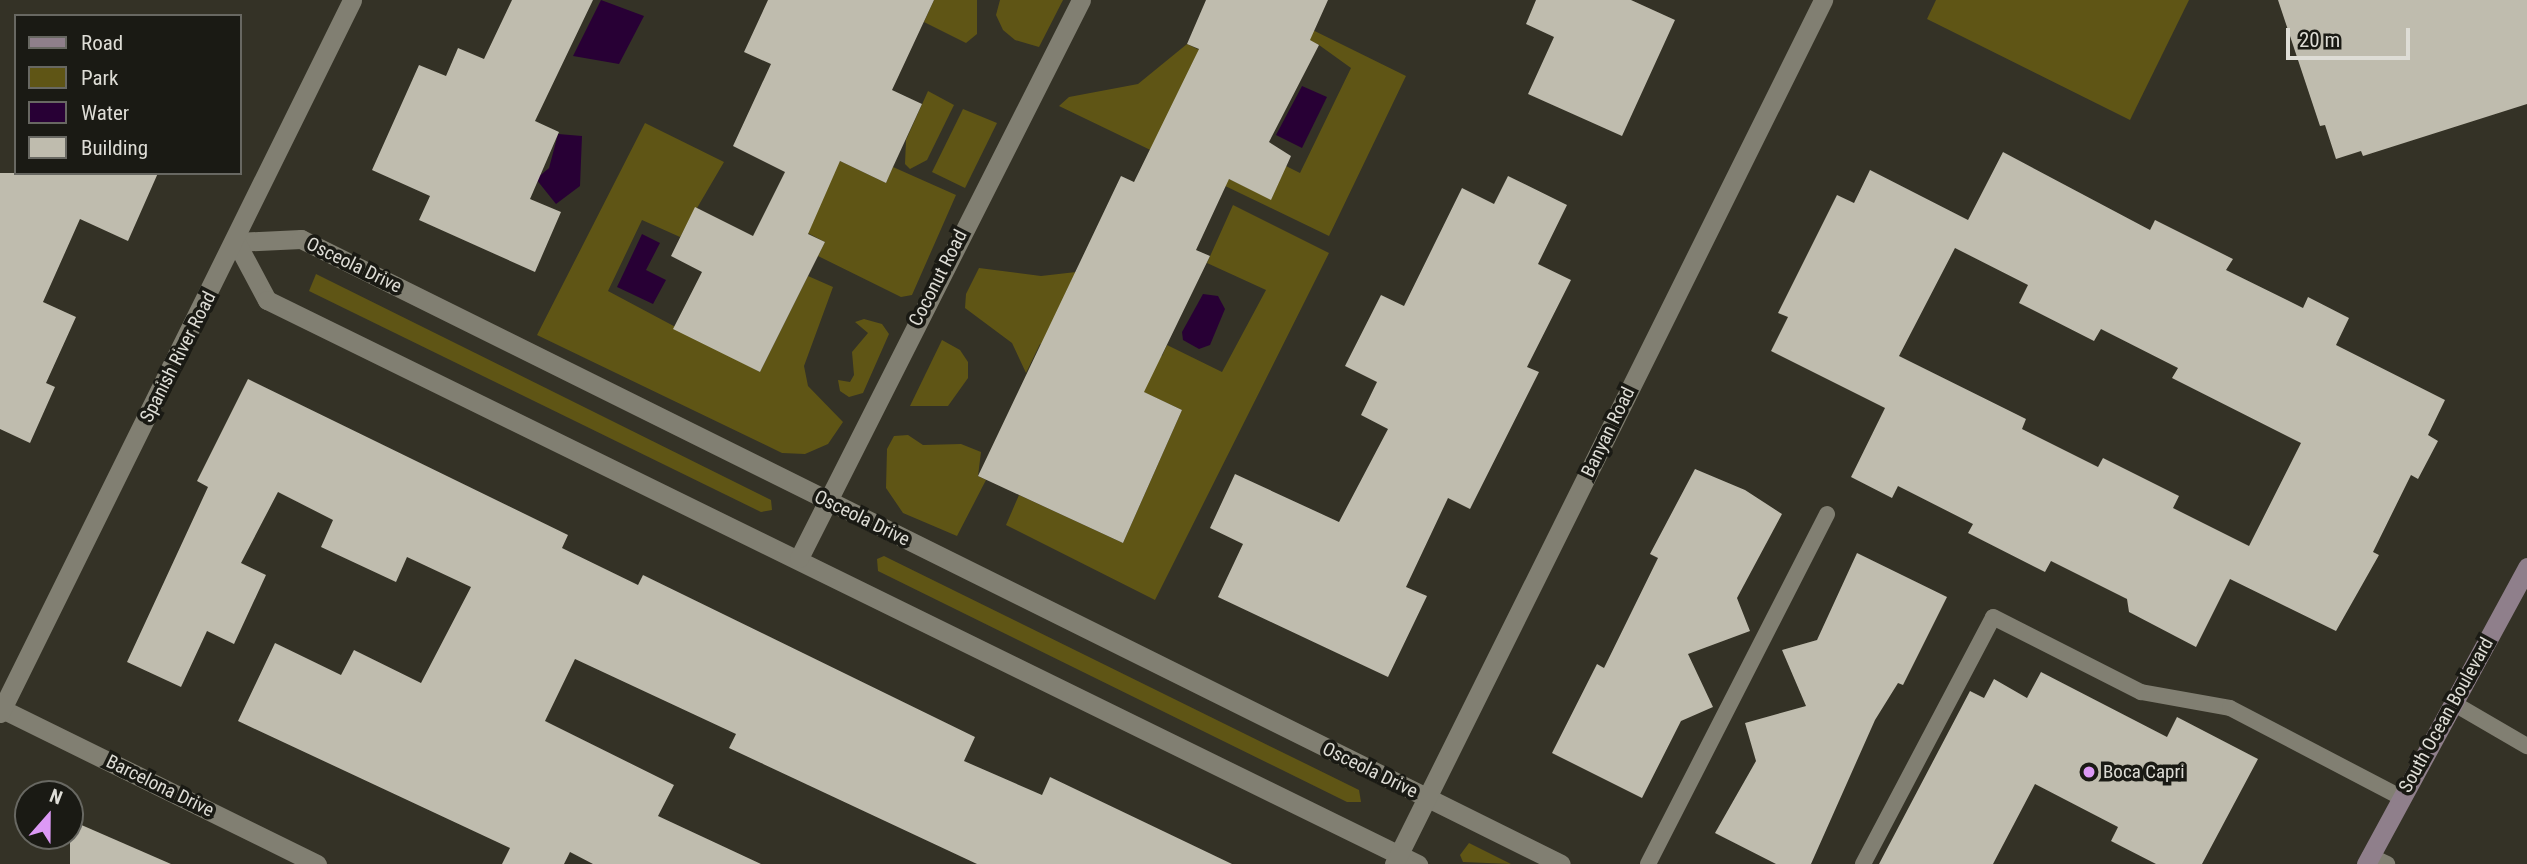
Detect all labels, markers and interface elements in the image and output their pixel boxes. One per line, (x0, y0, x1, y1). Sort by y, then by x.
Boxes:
legend (14, 14, 242, 175)
scale bar (2289, 14, 2413, 58)
text: 20 m (2299, 28, 2340, 52)
text: Road (81, 31, 123, 55)
text: Park (81, 66, 118, 90)
text: Water (81, 101, 129, 125)
text: Building (81, 136, 148, 160)
street label: Coconut Road (904, 226, 972, 330)
street label: Osceola Drive (303, 232, 405, 298)
street label: Spanish River Road (135, 288, 221, 426)
street label: Banyan Road (1576, 383, 1640, 481)
street label: Osceola Drive (811, 485, 913, 551)
street label: South Ocean Boulevard (2394, 633, 2498, 797)
street label: Osceola Drive (1319, 737, 1421, 803)
street label: Barcelona Drive (102, 750, 218, 822)
place label: Boca Capri (2103, 761, 2185, 783)
marker: Boca Capri (2081, 764, 2097, 780)
north arrow (14, 780, 84, 850)
text: N (46, 784, 66, 810)

